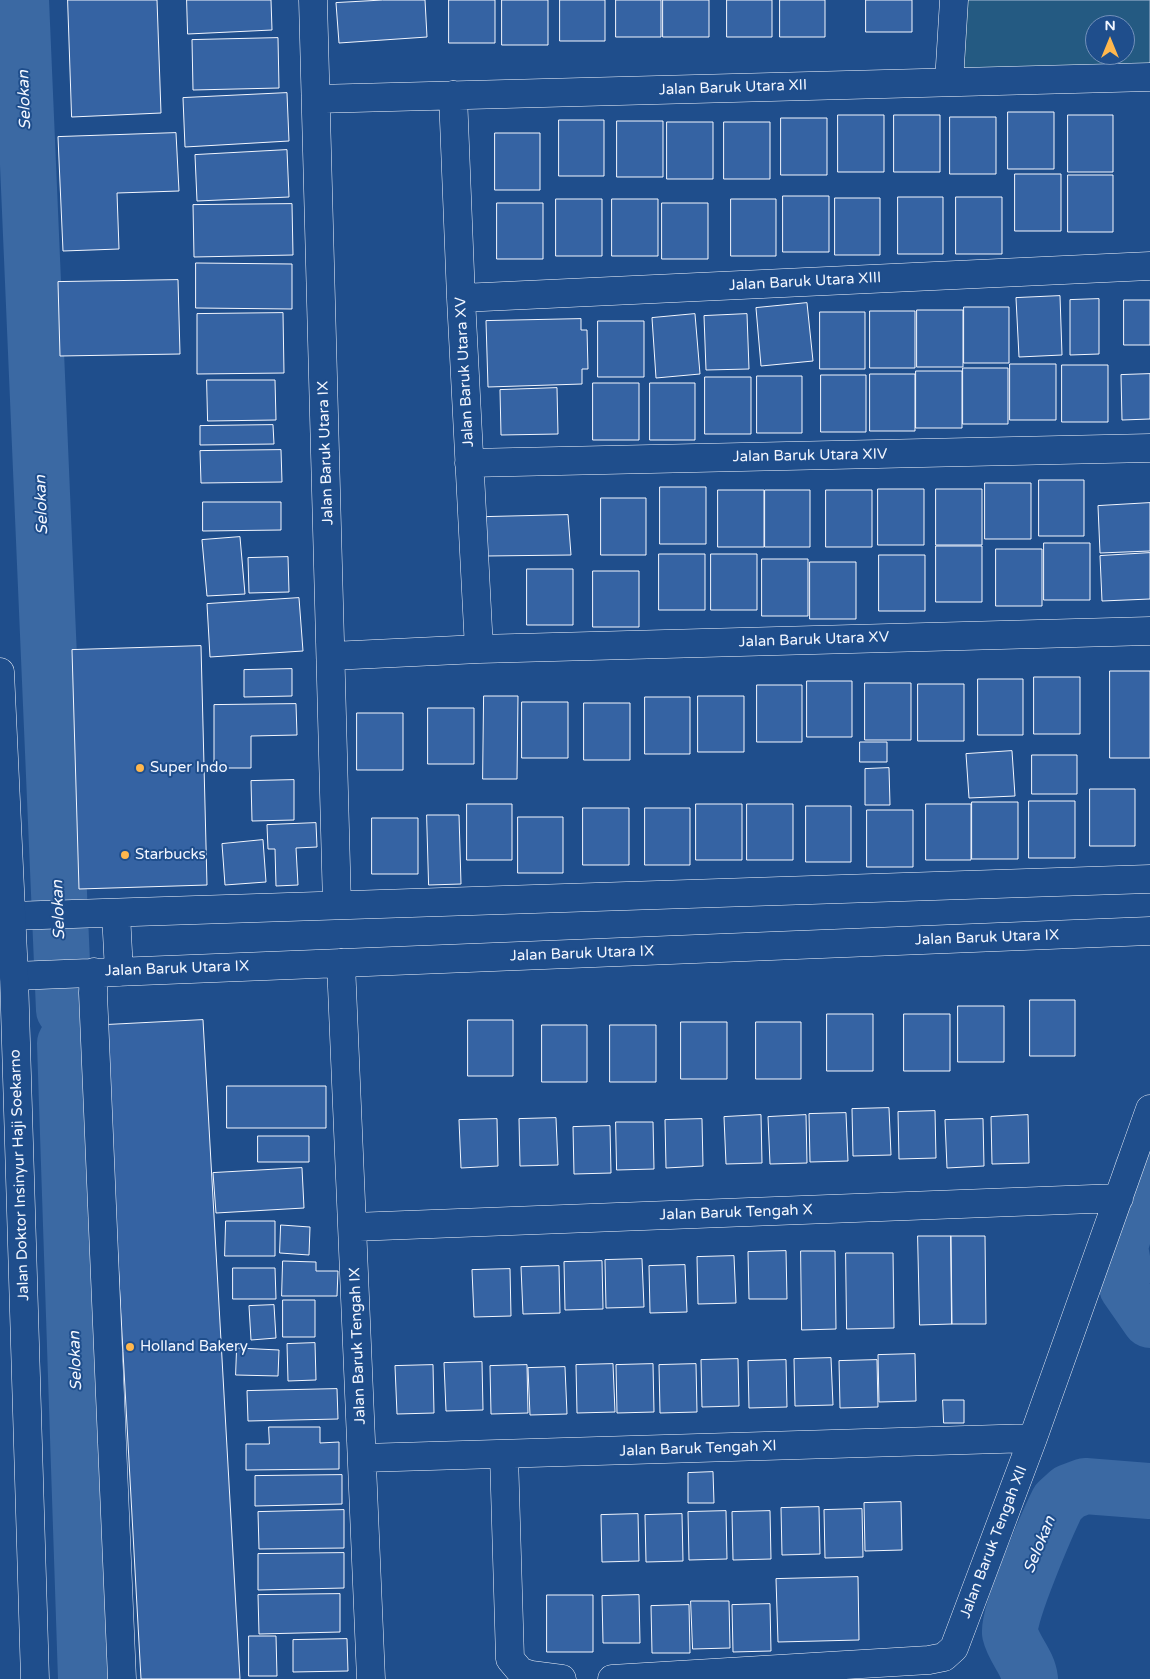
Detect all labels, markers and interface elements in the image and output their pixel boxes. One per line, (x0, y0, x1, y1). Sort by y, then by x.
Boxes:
north arrow (1085, 15, 1135, 65)
text: N (1104, 17, 1116, 34)
water label: Selokan (14, 70, 36, 130)
street label: Jalan Baruk Utara XII (658, 76, 808, 100)
street label: Jalan Baruk Utara XIII (728, 269, 882, 295)
street label: Jalan Baruk Utara XV (452, 296, 478, 448)
street label: Jalan Baruk Utara IX (314, 381, 338, 525)
street label: Jalan Baruk Utara XIV (733, 446, 887, 466)
water label: Selokan (31, 475, 53, 535)
street label: Jalan Baruk Utara XV (738, 628, 890, 652)
place label: Super Indo (150, 759, 228, 777)
marker: Super Indo (134, 762, 146, 774)
place label: Starbucks (135, 846, 206, 864)
marker: Starbucks (119, 849, 131, 861)
water label: Selokan (48, 880, 70, 940)
street label: Jalan Baruk Utara IX (915, 926, 1059, 950)
street label: Jalan Baruk Utara IX (510, 942, 654, 966)
street label: Jalan Baruk Utara IX (105, 957, 249, 981)
street label: Jalan Doktor Insinyur Haji Soekarno (7, 1049, 33, 1301)
street label: Jalan Baruk Tengah X (659, 1201, 813, 1225)
street label: Jalan Baruk Tengah IX (346, 1267, 370, 1425)
water label: Selokan (65, 1331, 87, 1391)
place label: Holland Bakery (140, 1338, 248, 1356)
marker: Holland Bakery (124, 1341, 136, 1353)
street label: Jalan Baruk Tengah XI (619, 1437, 777, 1461)
street label: Jalan Baruk Tengah XII (957, 1463, 1031, 1621)
water label: Selokan (1020, 1514, 1060, 1576)

